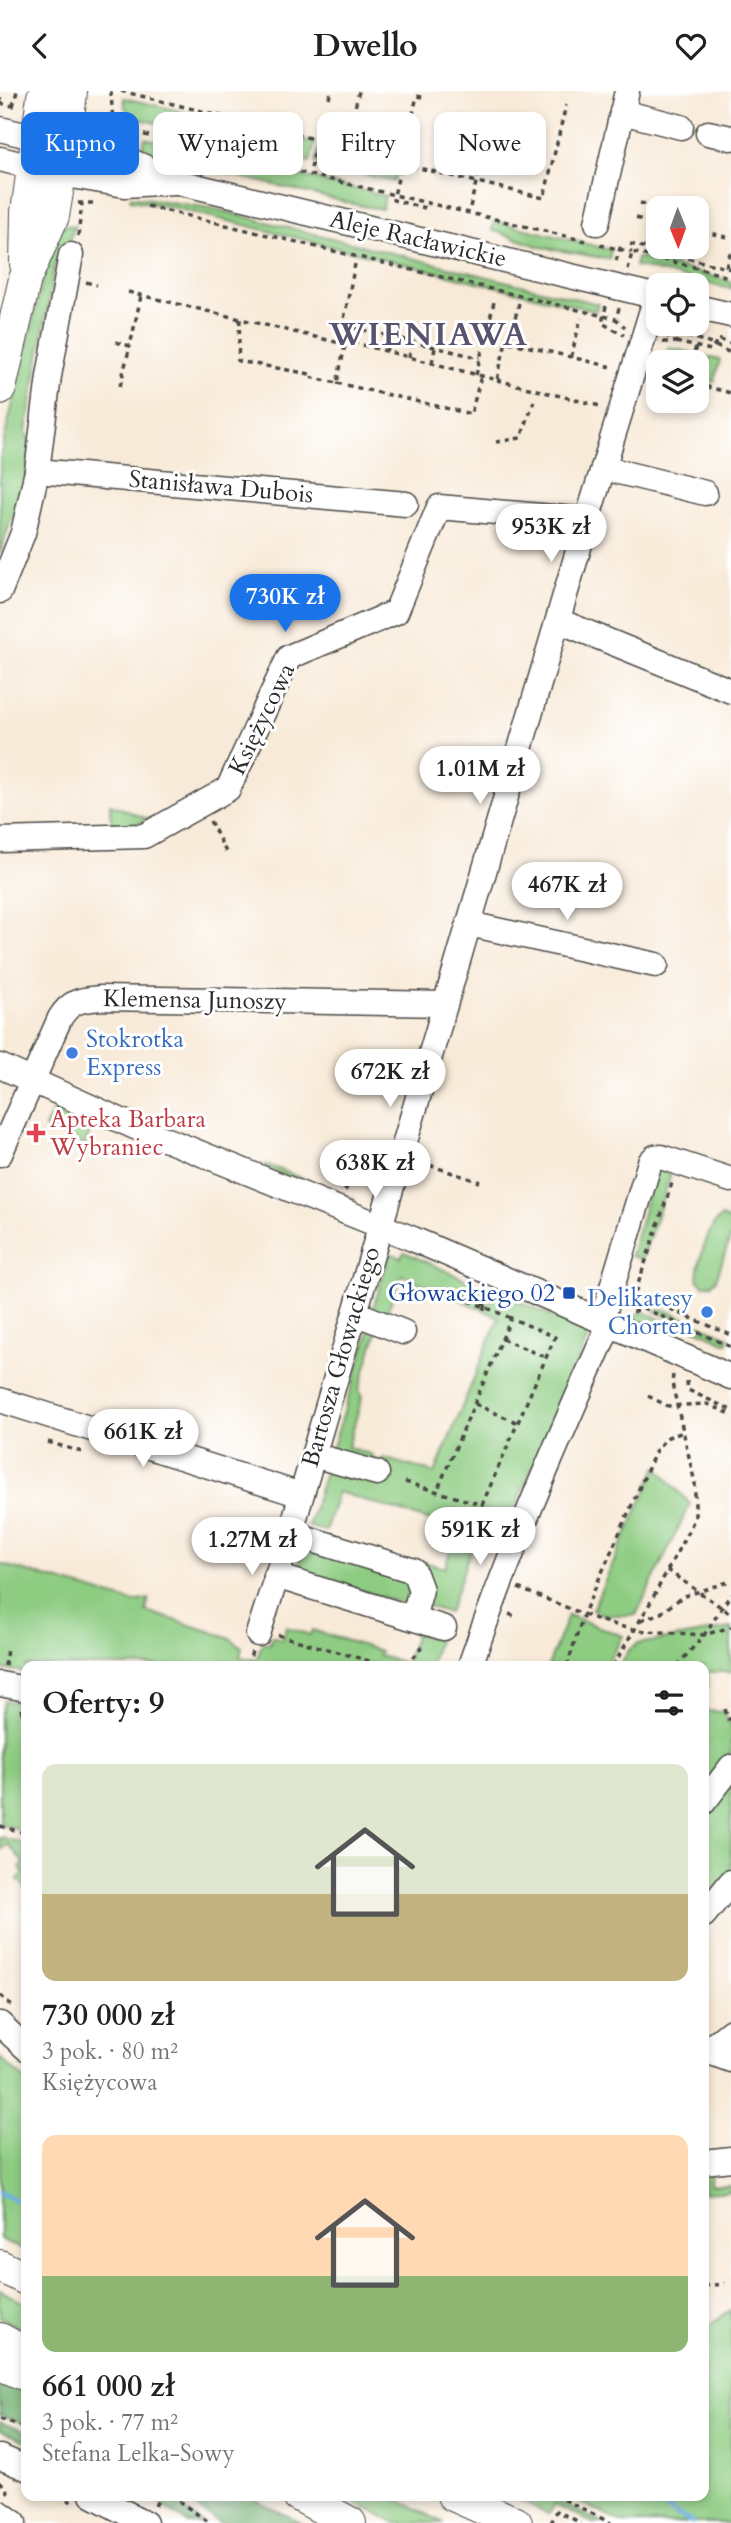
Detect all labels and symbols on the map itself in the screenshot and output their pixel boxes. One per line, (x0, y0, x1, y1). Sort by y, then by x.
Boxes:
north arrow (646, 196, 709, 259)
street label: Aleje Racławickie (326, 203, 510, 275)
district label: WIENIAWA (328, 313, 529, 357)
street label: Stanisława Dubois (128, 463, 314, 511)
pin: 953K zł (486, 505, 616, 564)
pin: 730K zł (220, 575, 350, 634)
street label: Księżycowa (221, 657, 304, 780)
pin: 1.01M zł (408, 747, 552, 806)
pin: 467K zł (502, 863, 632, 922)
street label: Klemensa Junoszy (103, 982, 288, 1018)
place label: Stokrotka Express (86, 1023, 185, 1084)
marker: Stokrotka Express (64, 1045, 80, 1061)
pin: 672K zł (325, 1049, 455, 1109)
place label: Apteka Barbara Wybraniec (49, 1103, 206, 1164)
marker: Apteka Barbara Wybraniec (28, 1125, 44, 1141)
pin: 638K zł (310, 1141, 440, 1200)
street label: Bartosza Głowackiego (294, 1243, 388, 1471)
place label: Głowackiego 02 (388, 1277, 555, 1310)
place label: Delikatesy Chorten (587, 1282, 693, 1343)
marker: Głowackiego 02 (561, 1285, 577, 1301)
marker: Delikatesy Chorten (699, 1304, 715, 1320)
pin: 661K zł (78, 1409, 208, 1469)
pin: 591K zł (415, 1507, 545, 1567)
pin: 1.27M zł (180, 1517, 324, 1577)

